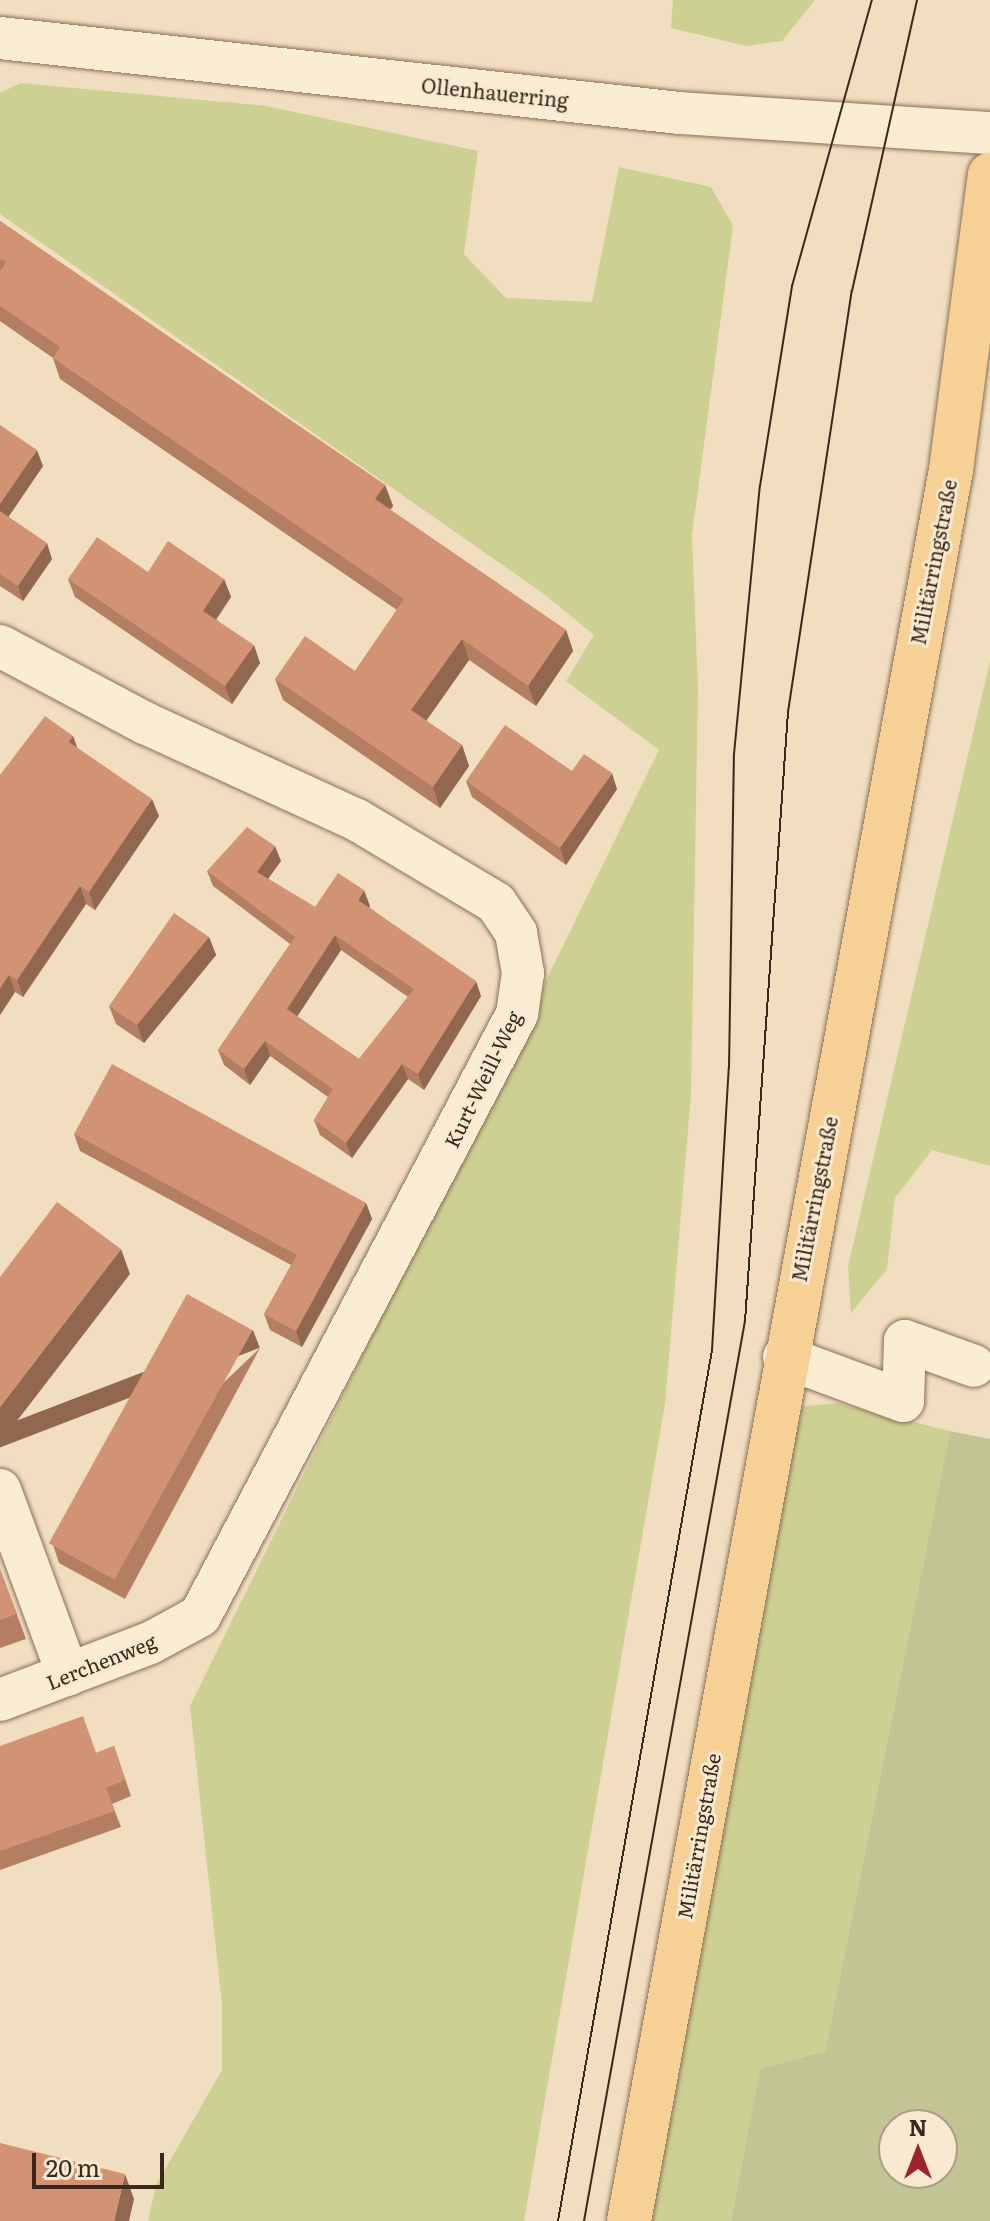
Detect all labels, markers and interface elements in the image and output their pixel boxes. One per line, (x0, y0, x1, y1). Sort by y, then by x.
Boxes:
street label: Ollenhauerring (420, 72, 570, 112)
street label: Militärringstraße (905, 477, 961, 647)
street label: Kurt-Weill-Weg (439, 1007, 525, 1151)
street label: Militärringstraße (786, 1114, 842, 1284)
street label: Lerchenweg (43, 1628, 159, 1694)
street label: Militärringstraße (672, 1751, 724, 1921)
north arrow (878, 2109, 958, 2189)
text: N (909, 2110, 927, 2143)
scale bar (36, 2137, 168, 2187)
text: 20 m (46, 2149, 100, 2184)

